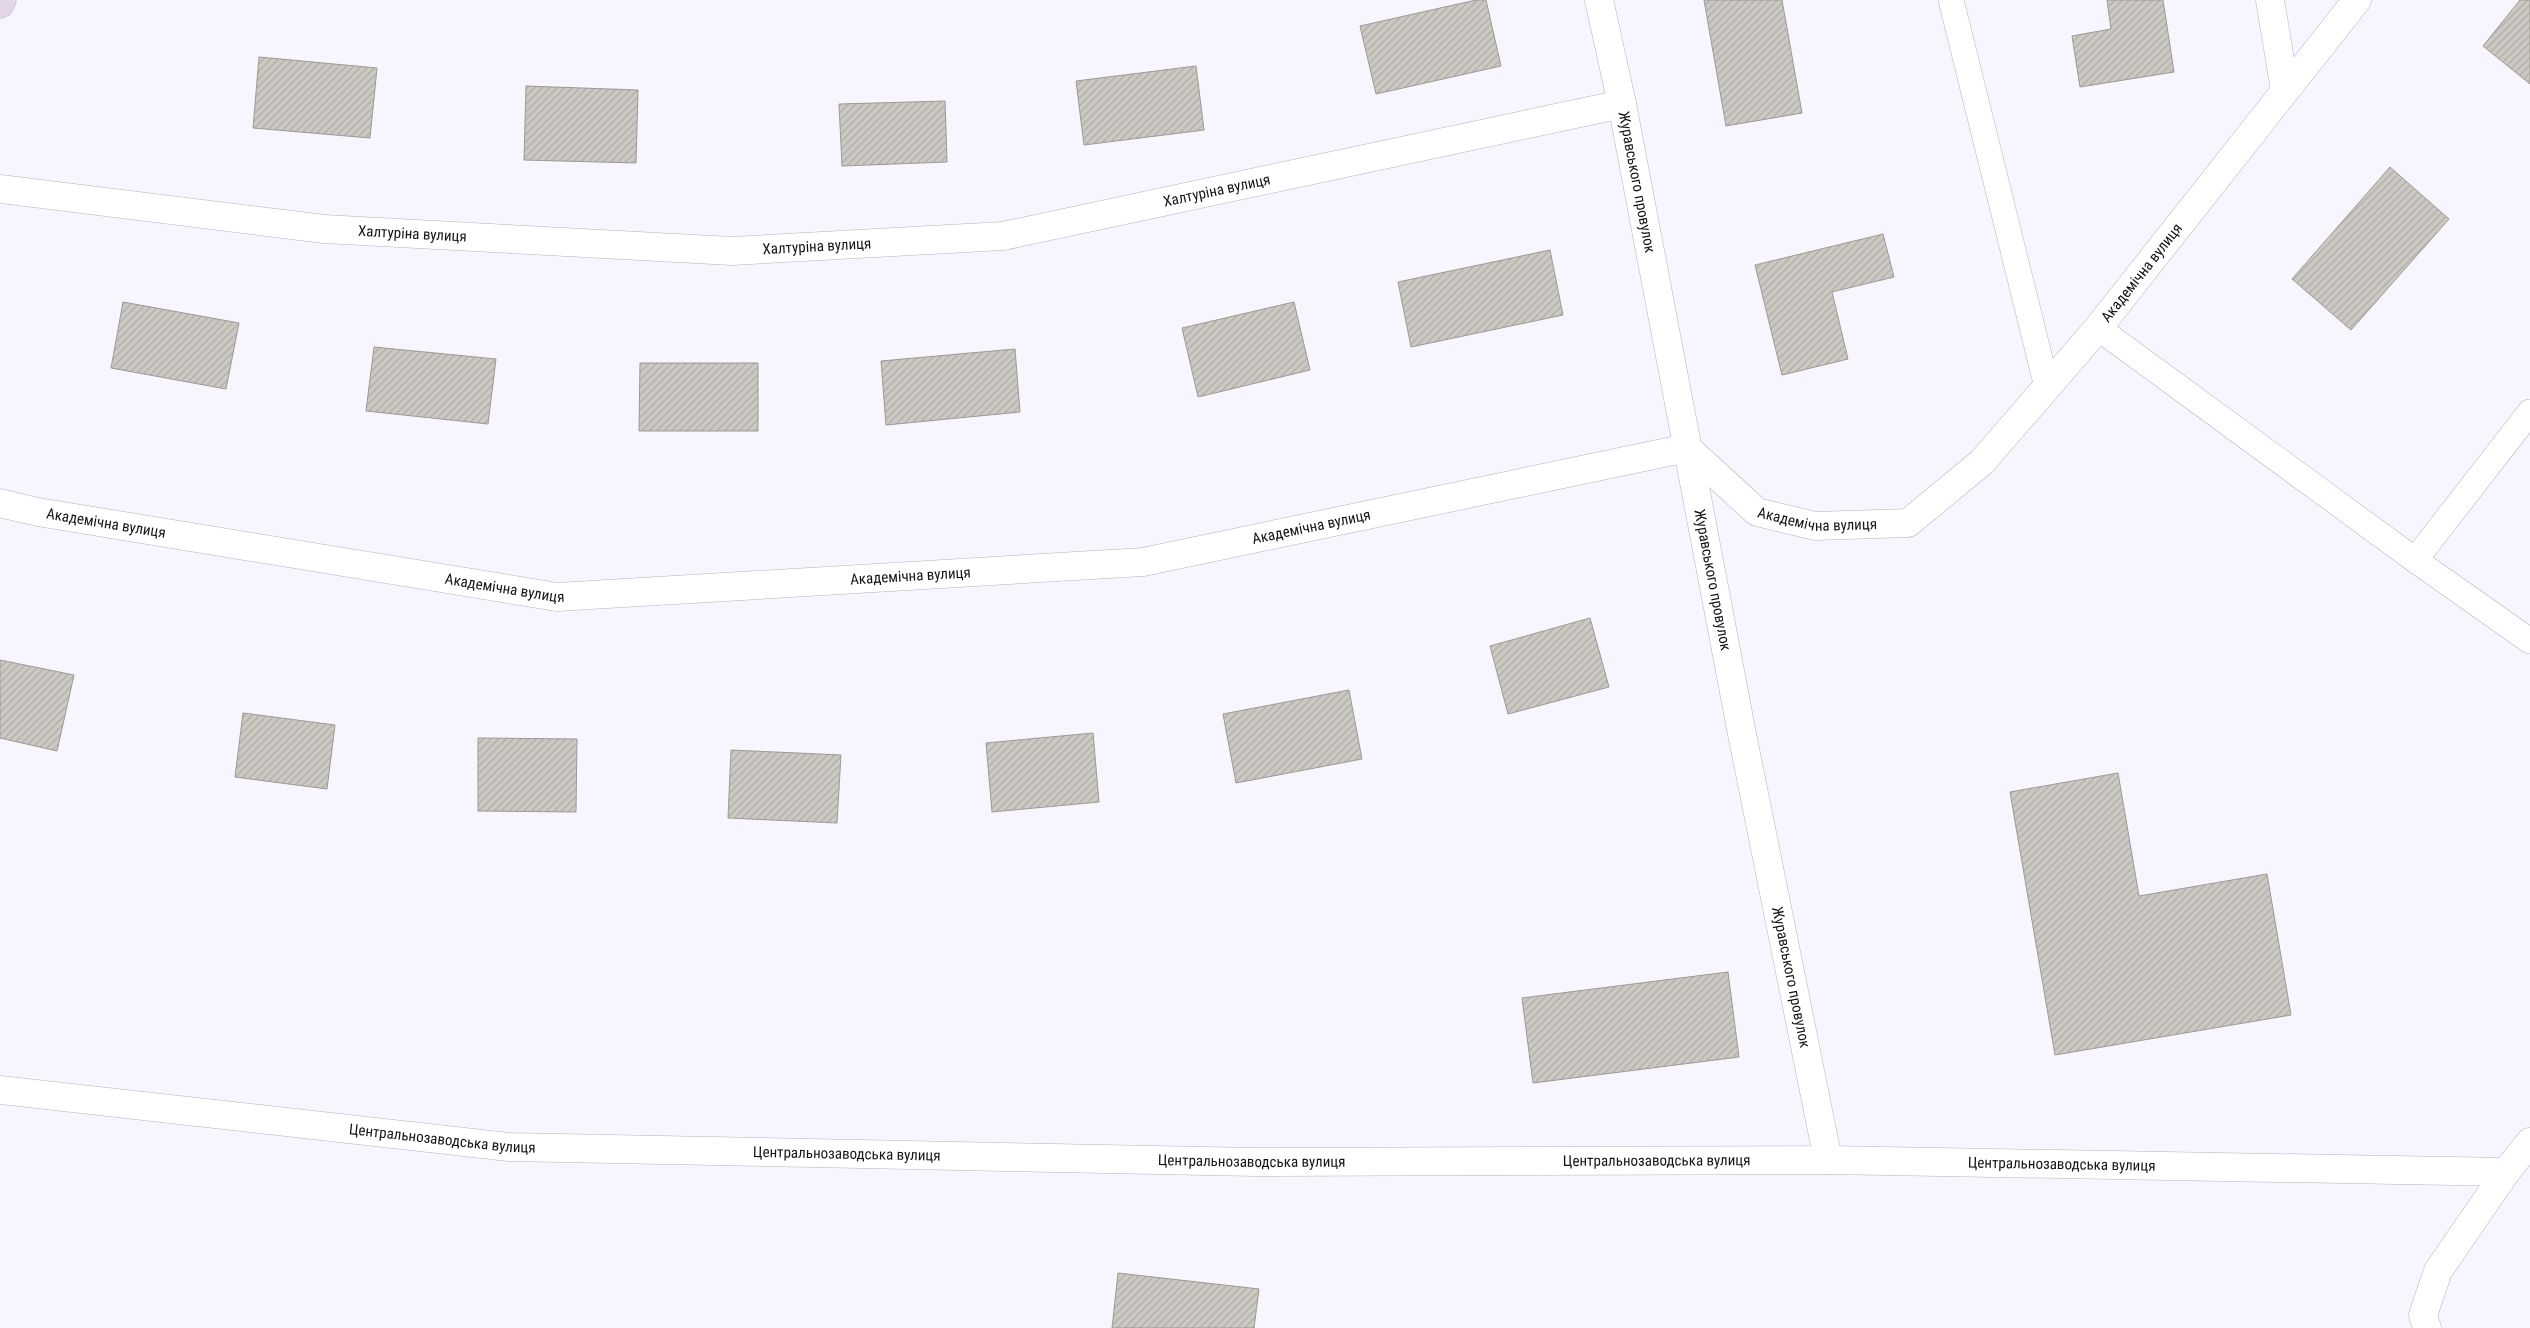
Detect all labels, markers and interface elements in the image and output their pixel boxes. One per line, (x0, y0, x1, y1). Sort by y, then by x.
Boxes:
street label: Журавського провулок (1615, 110, 1659, 254)
street label: Халтуріна вулиця (1162, 170, 1272, 211)
street label: Академічна вулиця (2097, 220, 2186, 326)
street label: Халтуріна вулиця (358, 222, 467, 246)
street label: Халтуріна вулиця (762, 234, 872, 258)
street label: Академічна вулиця (1756, 503, 1877, 535)
street label: Академічна вулиця (45, 505, 167, 542)
street label: Академічна вулиця (1250, 506, 1372, 548)
street label: Журавського провулок (1690, 508, 1735, 652)
street label: Академічна вулиця (850, 563, 971, 588)
street label: Академічна вулиця (444, 570, 565, 606)
street label: Журавського провулок (1768, 905, 1814, 1049)
street label: Центральнозаводська вулиця (348, 1120, 536, 1157)
street label: Центральнозаводська вулиця (753, 1143, 941, 1165)
street label: Центральнозаводська вулиця (1158, 1151, 1346, 1171)
street label: Центральнозаводська вулиця (1563, 1151, 1751, 1170)
street label: Центральнозаводська вулиця (1968, 1153, 2156, 1175)

